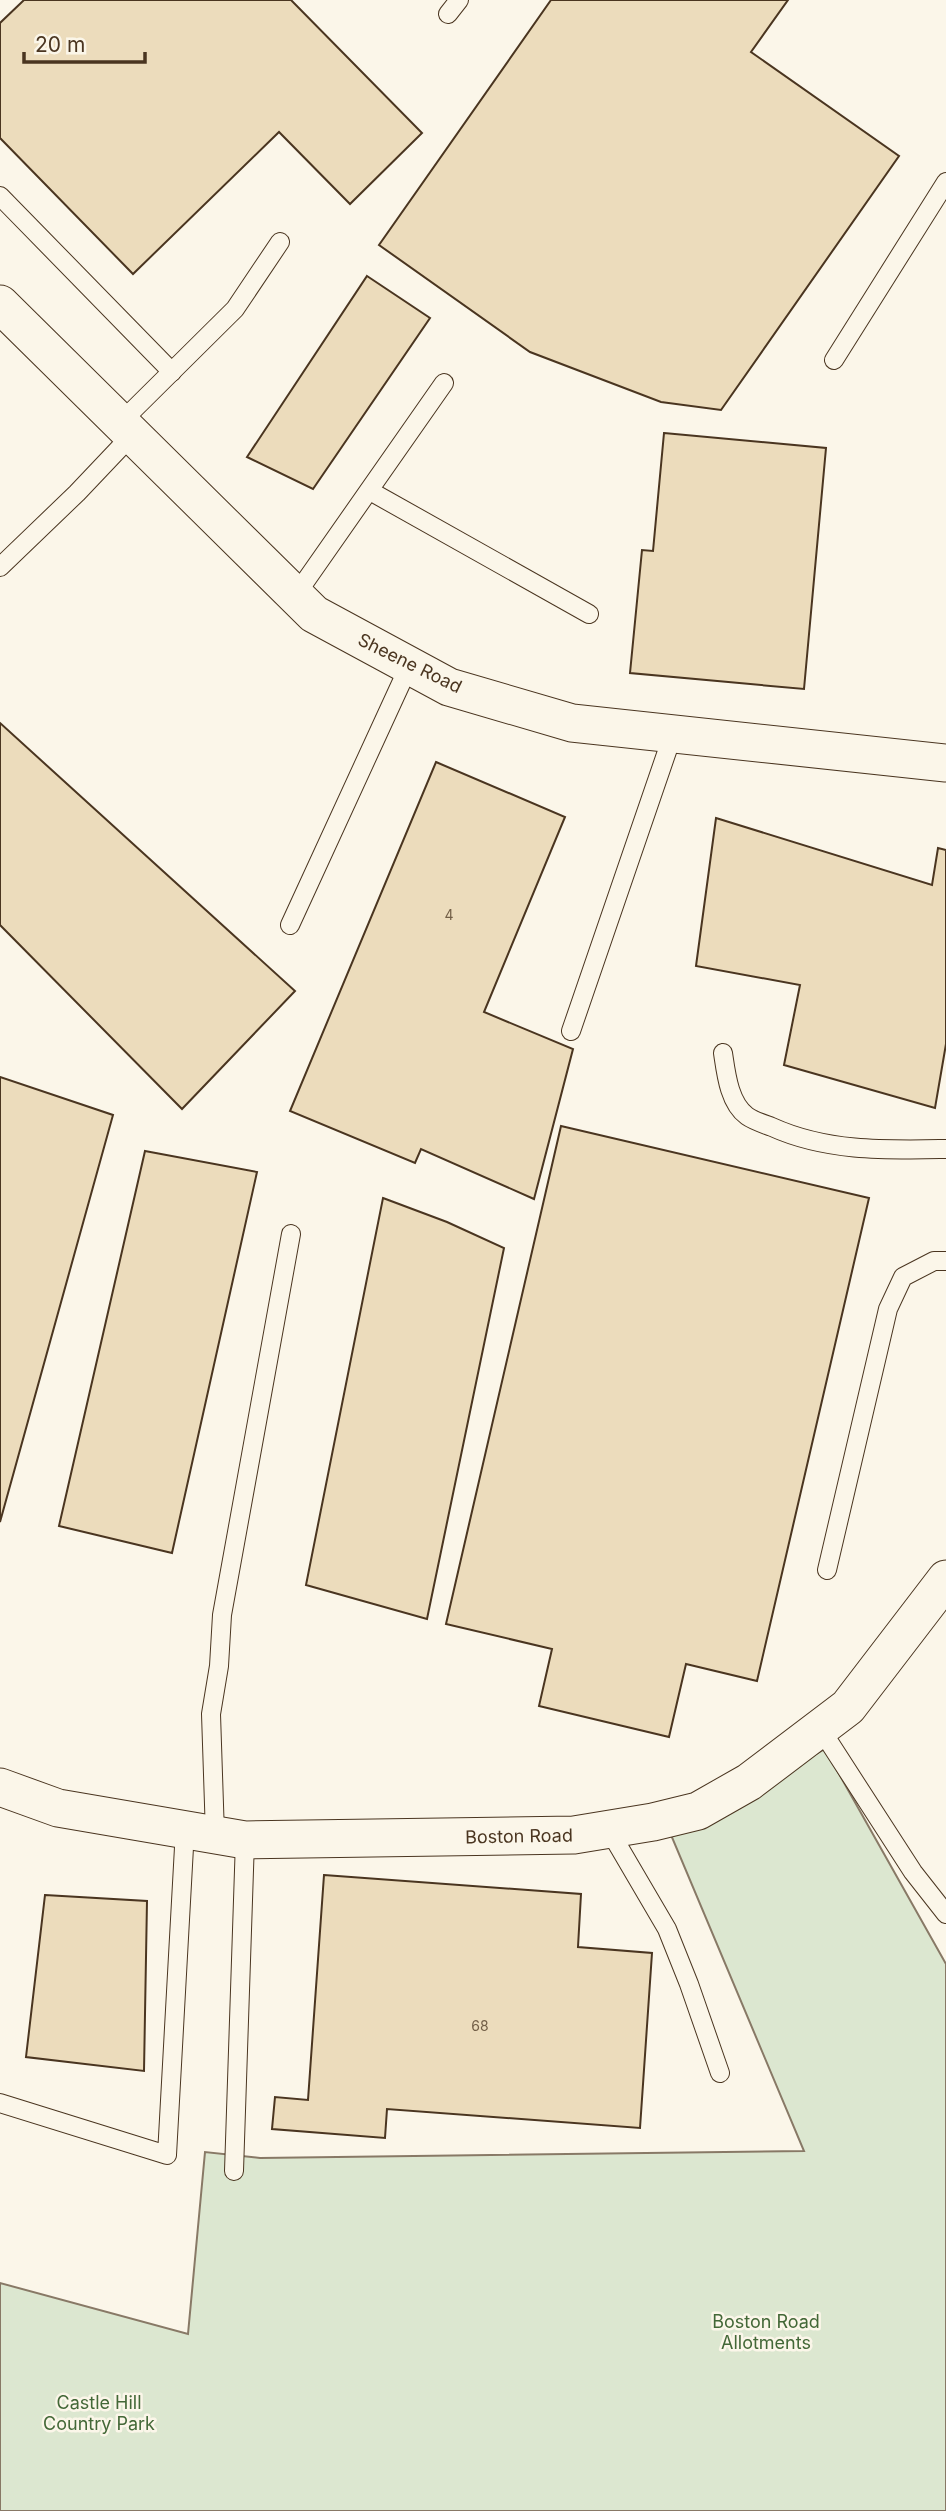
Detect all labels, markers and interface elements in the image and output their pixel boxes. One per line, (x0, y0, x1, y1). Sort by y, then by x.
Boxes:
scale bar (24, 21, 145, 65)
text: 20 m (35, 32, 85, 57)
street label: Sheene Road (355, 629, 465, 697)
house number: 4 (444, 906, 454, 923)
street label: Boston Road (465, 1825, 573, 1847)
house number: 68 (471, 2017, 489, 2034)
park label: Boston Road Allotments (712, 2311, 820, 2353)
park label: Castle Hill Country Park (43, 2392, 155, 2434)

